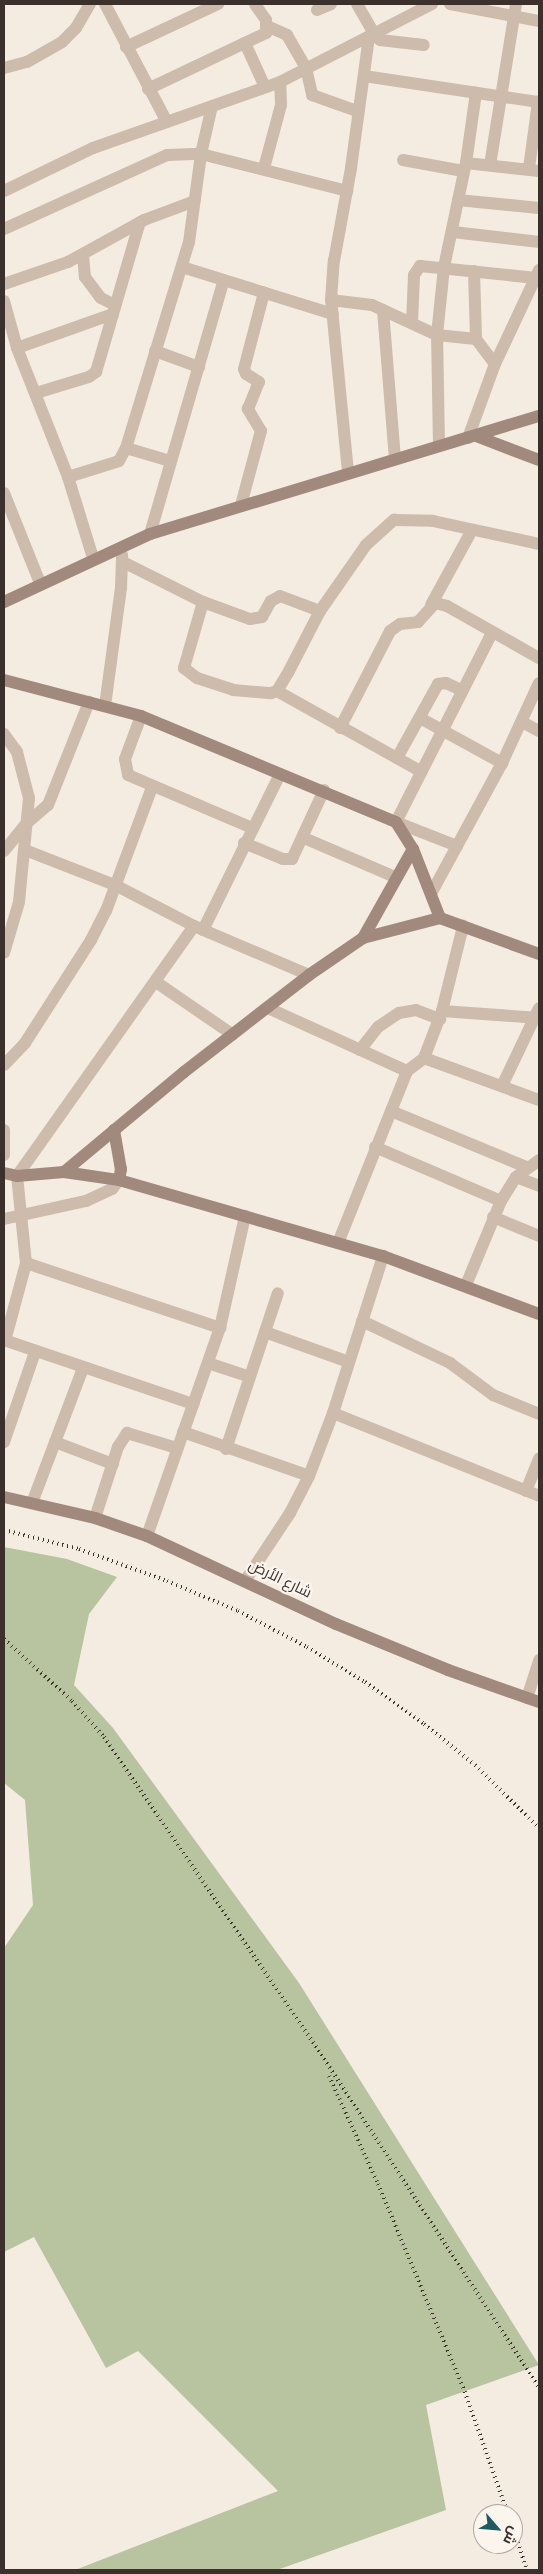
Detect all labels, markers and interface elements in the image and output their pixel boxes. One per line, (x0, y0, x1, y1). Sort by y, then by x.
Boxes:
street label: شارع الأرض (245, 1556, 315, 1602)
north arrow (473, 2504, 523, 2554)
text: ش (499, 2524, 523, 2547)

